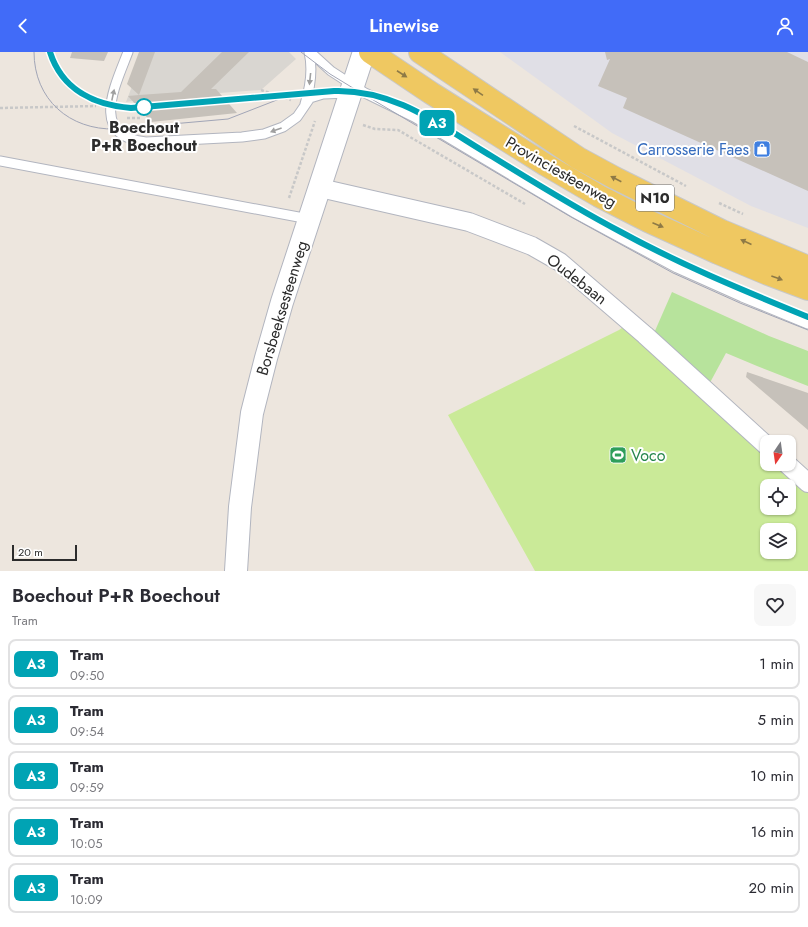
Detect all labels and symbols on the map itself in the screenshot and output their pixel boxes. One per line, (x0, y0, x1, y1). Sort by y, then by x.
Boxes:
one-way arrow (396, 70, 408, 77)
one-way arrow (307, 73, 313, 85)
one-way arrow (473, 88, 483, 96)
one-way arrow (110, 89, 116, 101)
marker: Boechout P+R Boechout (135, 98, 153, 116)
line badge: A3 (419, 110, 455, 136)
place label: Boechout P+R Boechout (91, 116, 198, 157)
one-way arrow (269, 127, 281, 133)
street label: Provinciesteenweg (501, 131, 621, 213)
place label: Carrosserie Faes (637, 138, 749, 161)
shop icon: Carrosserie Faes (752, 139, 772, 159)
one-way arrow (611, 176, 622, 182)
road number: N10 (636, 185, 674, 211)
one-way arrow (653, 223, 665, 229)
street label: Borsbeeksesteenweg (251, 238, 313, 378)
one-way arrow (740, 239, 752, 245)
street label: Oudebaan (542, 248, 612, 310)
one-way arrow (771, 275, 783, 281)
north arrow (760, 435, 796, 471)
place label: Voco (631, 444, 666, 467)
sports icon: Voco (608, 445, 628, 465)
scale bar (12, 543, 77, 562)

